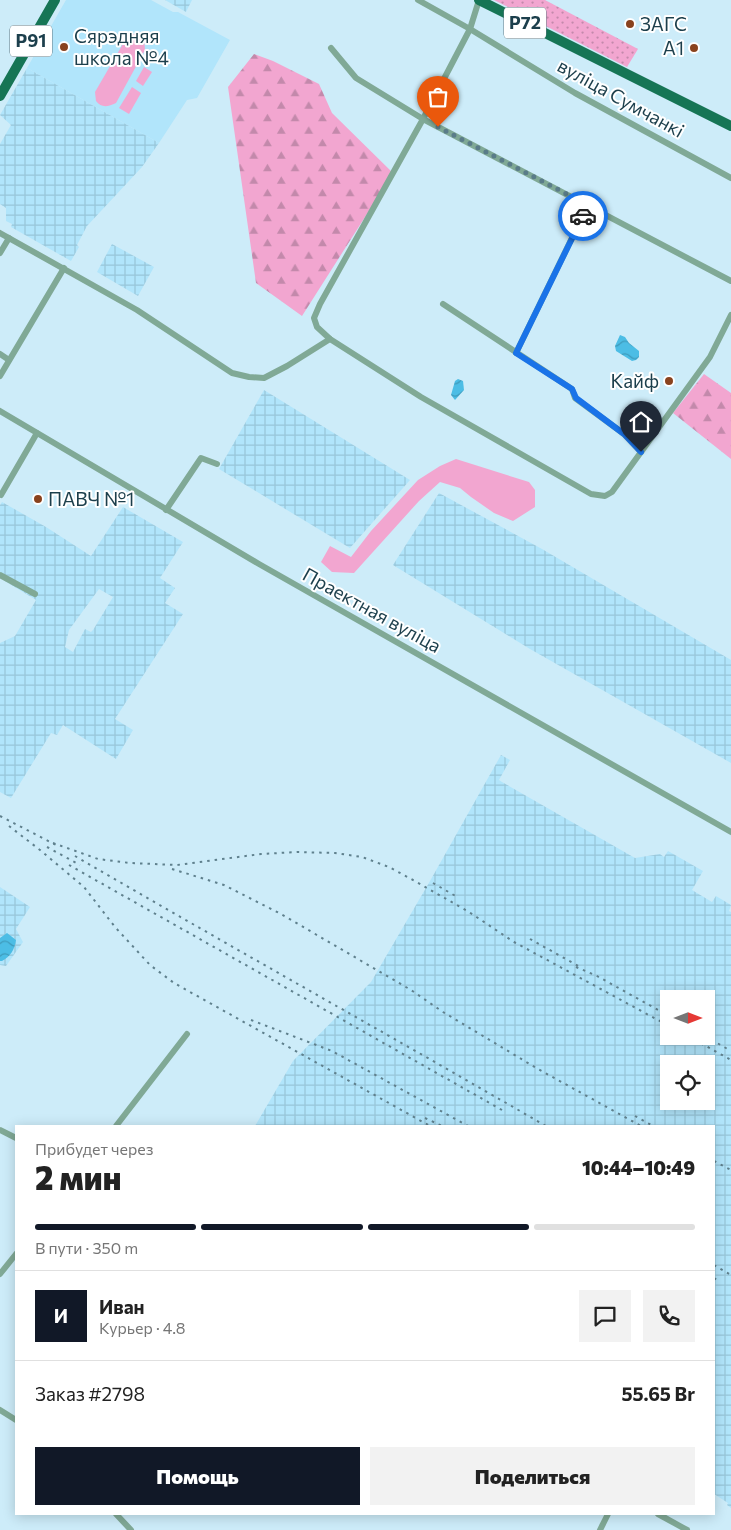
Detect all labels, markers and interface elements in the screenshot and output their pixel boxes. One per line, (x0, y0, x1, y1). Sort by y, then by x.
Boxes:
road number: Р72 (504, 7, 546, 38)
place label: ЗАГС (640, 12, 687, 35)
marker: ЗАГС (624, 18, 636, 30)
place label: Сярэдняя школа №4 (74, 24, 169, 69)
road number: Р91 (10, 26, 52, 56)
place label: A1 (663, 36, 684, 59)
marker: Сярэдняя школа №4 (58, 41, 70, 53)
marker: A1 (688, 42, 700, 54)
street label: вуліца Сумчанкі (554, 53, 689, 142)
pin (417, 76, 459, 127)
icon: bag (424, 83, 452, 111)
courier (558, 191, 608, 241)
icon: car (569, 202, 597, 230)
place label: Кайф (611, 369, 659, 392)
marker: Кайф (663, 375, 675, 387)
pin (620, 401, 662, 452)
icon: home (627, 408, 655, 436)
place label: ПАВЧ №1 (48, 487, 134, 510)
marker: ПАВЧ №1 (32, 493, 44, 505)
street label: Праектная вуліца (299, 562, 445, 657)
north arrow (660, 990, 715, 1045)
map controls (660, 990, 715, 1110)
button: locate (660, 1055, 715, 1110)
text: Прибудет через (35, 1139, 154, 1158)
text: 10:44–10:49 (582, 1156, 695, 1179)
text: 2 мин (35, 1157, 121, 1197)
text: В пути · 350 m (35, 1238, 138, 1257)
button: chat (579, 1290, 631, 1342)
button: phone (643, 1290, 695, 1342)
text: Иван (99, 1295, 145, 1318)
text: И (54, 1304, 68, 1327)
text: Курьер · 4.8 (99, 1318, 185, 1337)
text: Заказ #2798 (35, 1382, 145, 1405)
text: 55.65 Br (621, 1382, 695, 1405)
button: Помощь (35, 1447, 360, 1505)
button: Поделиться (370, 1447, 695, 1505)

